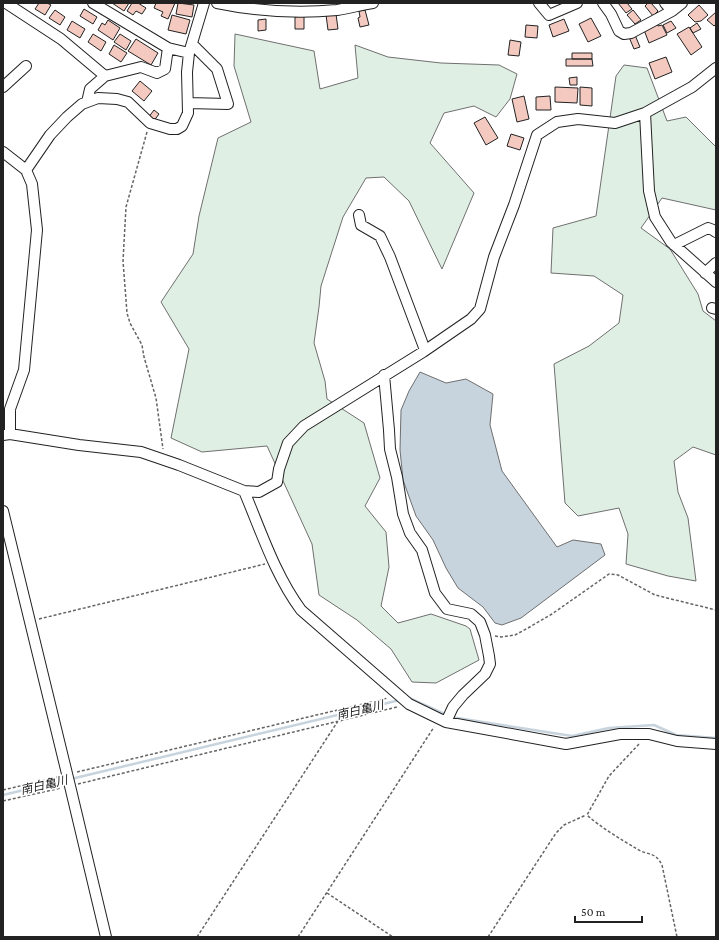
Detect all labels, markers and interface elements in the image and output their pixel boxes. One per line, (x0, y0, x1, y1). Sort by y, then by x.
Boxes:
water label: 南白亀川 (335, 697, 387, 722)
water label: 南白亀川 (19, 772, 71, 797)
scale bar (575, 898, 642, 924)
text: 50 m (581, 905, 606, 919)

